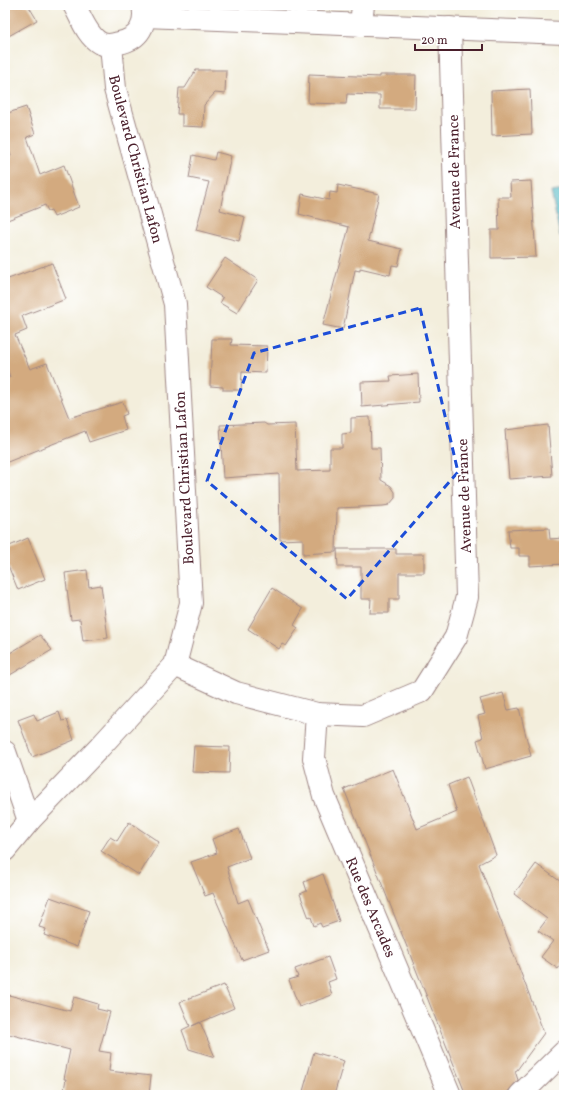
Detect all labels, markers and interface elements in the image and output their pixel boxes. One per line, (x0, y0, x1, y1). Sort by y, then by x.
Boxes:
scale bar (415, 26, 482, 52)
text: 20 m (421, 33, 448, 49)
street label: Boulevard Christian Lafon (102, 73, 167, 246)
street label: Avenue de France (444, 114, 467, 230)
street label: Boulevard Christian Lafon (170, 391, 201, 565)
street label: Avenue de France (453, 438, 478, 554)
street label: Rue des Arcades (339, 854, 400, 961)

